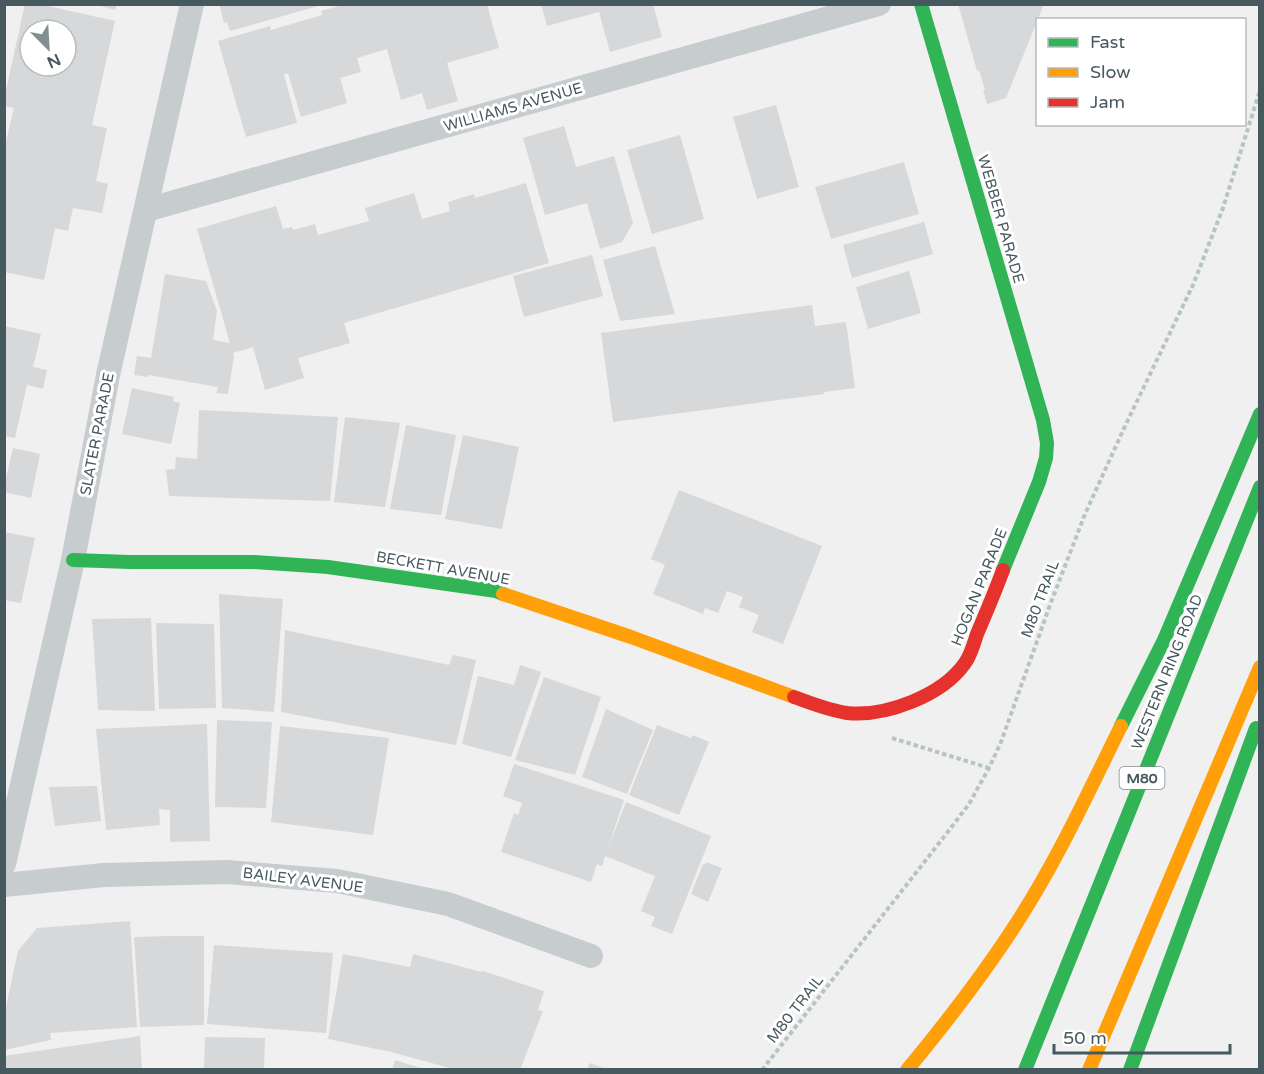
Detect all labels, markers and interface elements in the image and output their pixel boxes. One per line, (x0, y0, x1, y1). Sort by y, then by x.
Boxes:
north arrow (18, 18, 78, 78)
legend (1036, 18, 1246, 126)
text: Fast (1090, 31, 1125, 53)
text: N (44, 49, 64, 73)
text: Slow (1090, 61, 1131, 83)
street label: WILLIAMS AVENUE (442, 79, 584, 135)
text: Jam (1090, 91, 1125, 113)
street label: WEBBER PARADE (974, 153, 1028, 285)
street label: SLATER PARADE (76, 371, 118, 497)
street label: HOGAN PARADE (947, 526, 1011, 648)
street label: BECKETT AVENUE (375, 547, 511, 589)
street label: M80 TRAIL (1017, 558, 1063, 640)
street label: WESTERN RING ROAD (1128, 592, 1206, 752)
road number: M80 (1120, 767, 1164, 789)
street label: BAILEY AVENUE (242, 864, 364, 896)
street label: M80 TRAIL (763, 971, 827, 1047)
scale bar (1054, 1017, 1230, 1055)
text: 50 m (1063, 1027, 1107, 1049)

